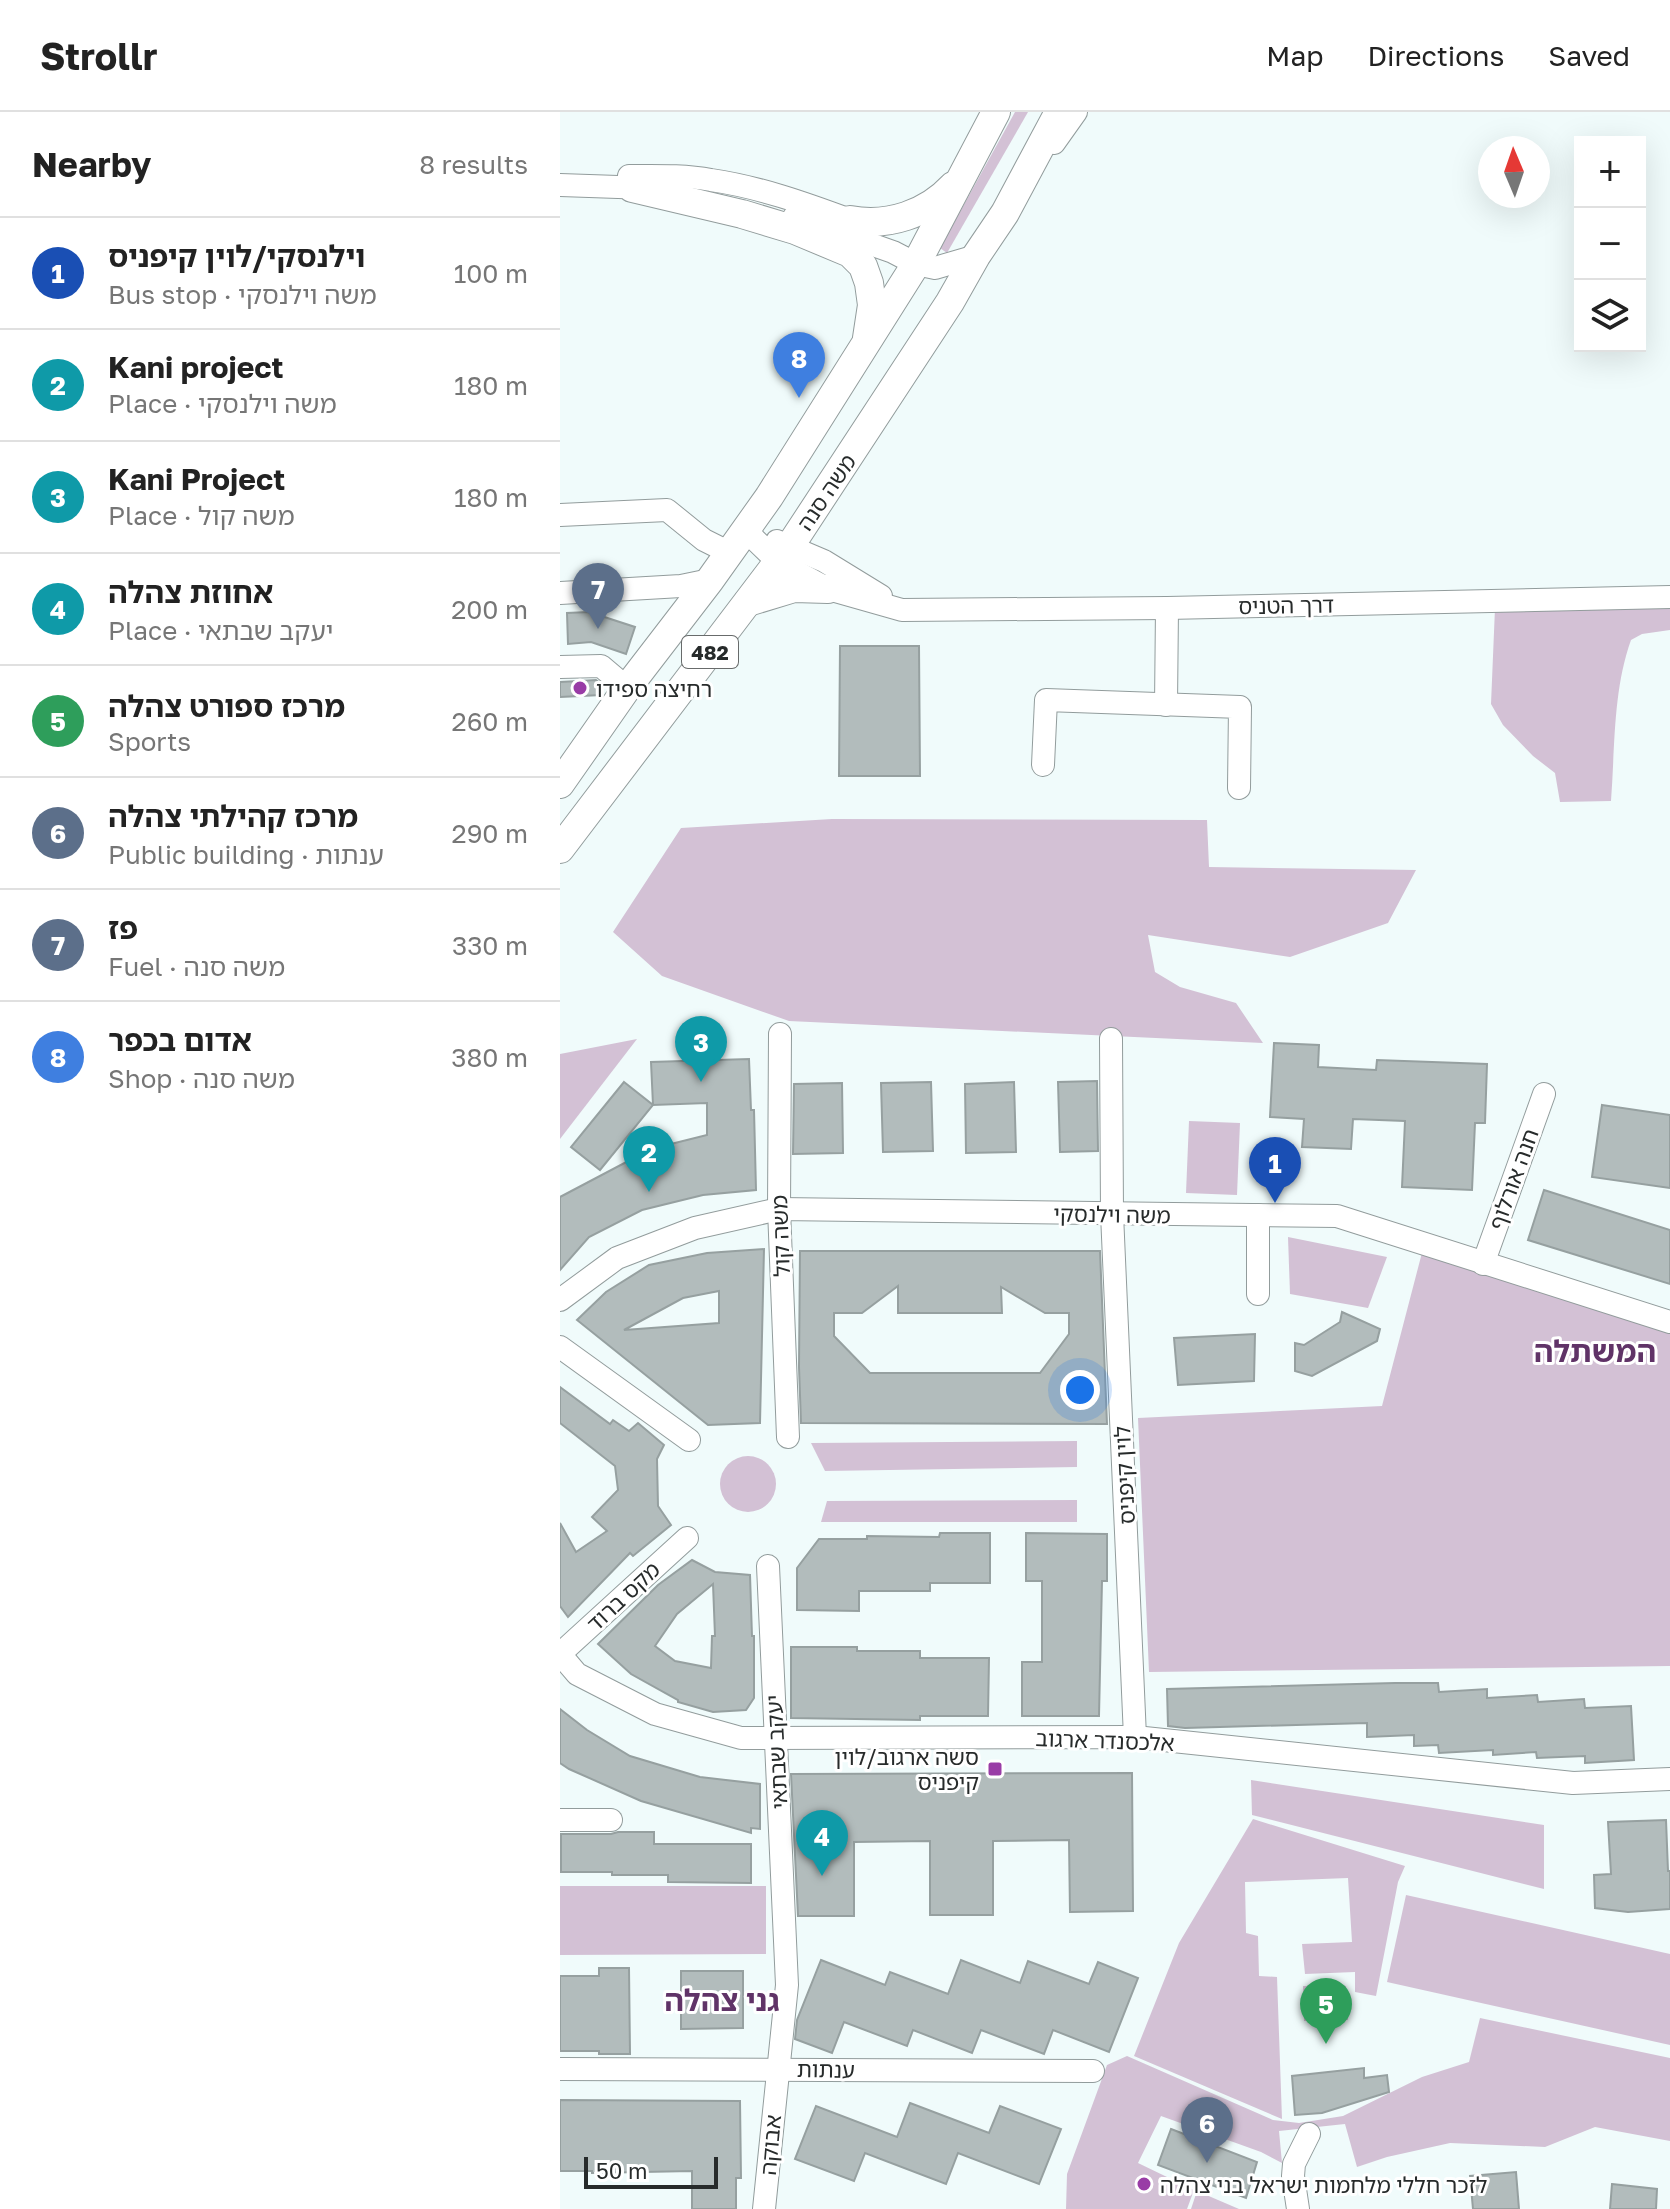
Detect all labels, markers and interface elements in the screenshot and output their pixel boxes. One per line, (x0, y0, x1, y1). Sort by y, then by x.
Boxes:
text: Strollr (40, 33, 158, 78)
text: Map (1266, 39, 1323, 72)
text: Directions (1367, 39, 1504, 72)
text: Saved (1548, 39, 1630, 72)
north arrow (1478, 136, 1550, 208)
map controls (1574, 136, 1646, 352)
button: + (1574, 136, 1646, 208)
text: Nearby (32, 144, 152, 184)
text: 8 results (419, 149, 528, 180)
button: − (1574, 208, 1646, 280)
text: וילנסקי/לוין קיפניס (108, 238, 366, 274)
text: 1 (51, 258, 65, 289)
text: 100 m (454, 258, 528, 289)
text: Bus stop · משה וילנסקי (108, 279, 377, 310)
button: layers (1574, 280, 1646, 352)
pin: 8 (773, 332, 825, 398)
text: Kani project (108, 349, 284, 385)
text: 2 (50, 370, 66, 401)
text: 180 m (454, 370, 528, 401)
text: Place · משה וילנסקי (108, 388, 337, 419)
street label: משה סנה (791, 449, 861, 535)
text: Kani Project (108, 461, 285, 497)
text: 3 (50, 482, 66, 513)
text: 180 m (454, 482, 528, 513)
text: Place · משה קול (108, 500, 295, 531)
pin: 7 (572, 563, 624, 629)
text: אחוזת צהלה (108, 574, 273, 610)
street label: דרך הטניס (1238, 591, 1334, 619)
text: 4 (50, 594, 66, 625)
text: 200 m (451, 594, 528, 625)
text: Place · יעקב שבתאי (108, 615, 333, 646)
road number: 482 (682, 636, 738, 668)
place label: רחיצה ספידו (596, 675, 712, 702)
marker: רחיצה ספידו (571, 679, 589, 697)
text: מרכז ספורט צהלה (108, 688, 345, 724)
text: 5 (50, 706, 66, 737)
text: 260 m (452, 706, 528, 737)
text: Sports (108, 726, 191, 757)
text: מרכז קהילתי צהלה (108, 798, 358, 834)
text: 6 (50, 818, 66, 849)
text: 290 m (452, 818, 528, 849)
text: Public building · ענתות (108, 839, 384, 870)
text: פז (108, 910, 138, 946)
text: 7 (51, 930, 65, 961)
text: 330 m (452, 930, 528, 961)
text: Fuel · משה סנה (108, 951, 285, 982)
pin: 3 (675, 1016, 727, 1082)
text: אדום בכפר (108, 1022, 252, 1058)
text: 8 (50, 1042, 66, 1073)
text: 380 m (451, 1042, 528, 1073)
text: Shop · משה סנה (108, 1063, 295, 1094)
street label: חנה אורלוף (1482, 1125, 1544, 1233)
pin: 2 (623, 1126, 675, 1192)
pin: 1 (1249, 1137, 1301, 1203)
street label: משה קול (765, 1195, 795, 1277)
street label: משה וילנסקי (1053, 1199, 1171, 1229)
district label: המשתלה (1534, 1333, 1656, 1369)
your location (1060, 1370, 1100, 1410)
street label: לוין קיפניס (1108, 1425, 1140, 1525)
street label: מקס ברוד (581, 1555, 665, 1637)
street label: יעקב שבתאי (760, 1694, 792, 1810)
street label: אלכסנדר ארגוב (1035, 1724, 1175, 1756)
place label: סשה ארגוב/לוין קיפניס (834, 1743, 979, 1795)
marker: סשה ארגוב/לוין קיפניס (986, 1760, 1004, 1778)
pin: 4 (796, 1810, 848, 1876)
pin: 5 (1300, 1978, 1352, 2044)
district label: גני צהלה (664, 1982, 780, 2018)
street label: ענתות (797, 2055, 855, 2083)
pin: 6 (1181, 2097, 1233, 2163)
street label: אבוקה (754, 2113, 786, 2176)
scale bar (584, 2153, 718, 2189)
text: 50 m (596, 2157, 647, 2184)
place label: לזכר חללי מלחמות ישראל בני צהלה (1160, 2171, 1487, 2198)
marker: לזכר חללי מלחמות ישראל בני צהלה (1135, 2175, 1153, 2193)

